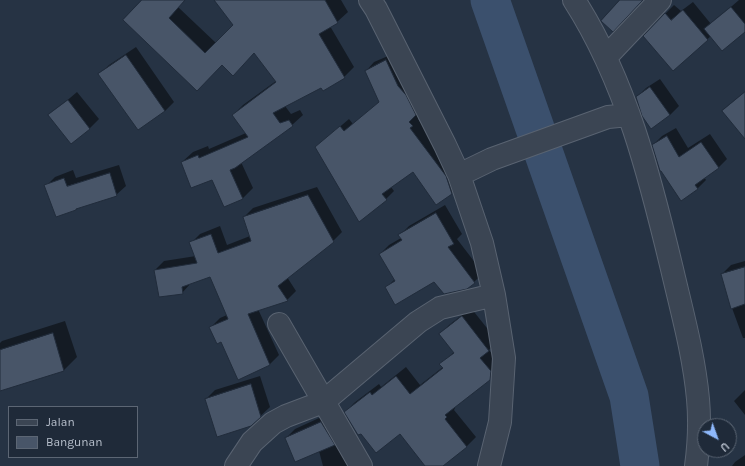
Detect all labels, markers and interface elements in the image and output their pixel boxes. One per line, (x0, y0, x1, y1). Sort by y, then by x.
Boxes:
legend (8, 406, 138, 458)
text: Jalan (46, 415, 75, 429)
north arrow (697, 418, 737, 458)
text: Bangunan (46, 435, 102, 449)
text: U (717, 439, 732, 454)

